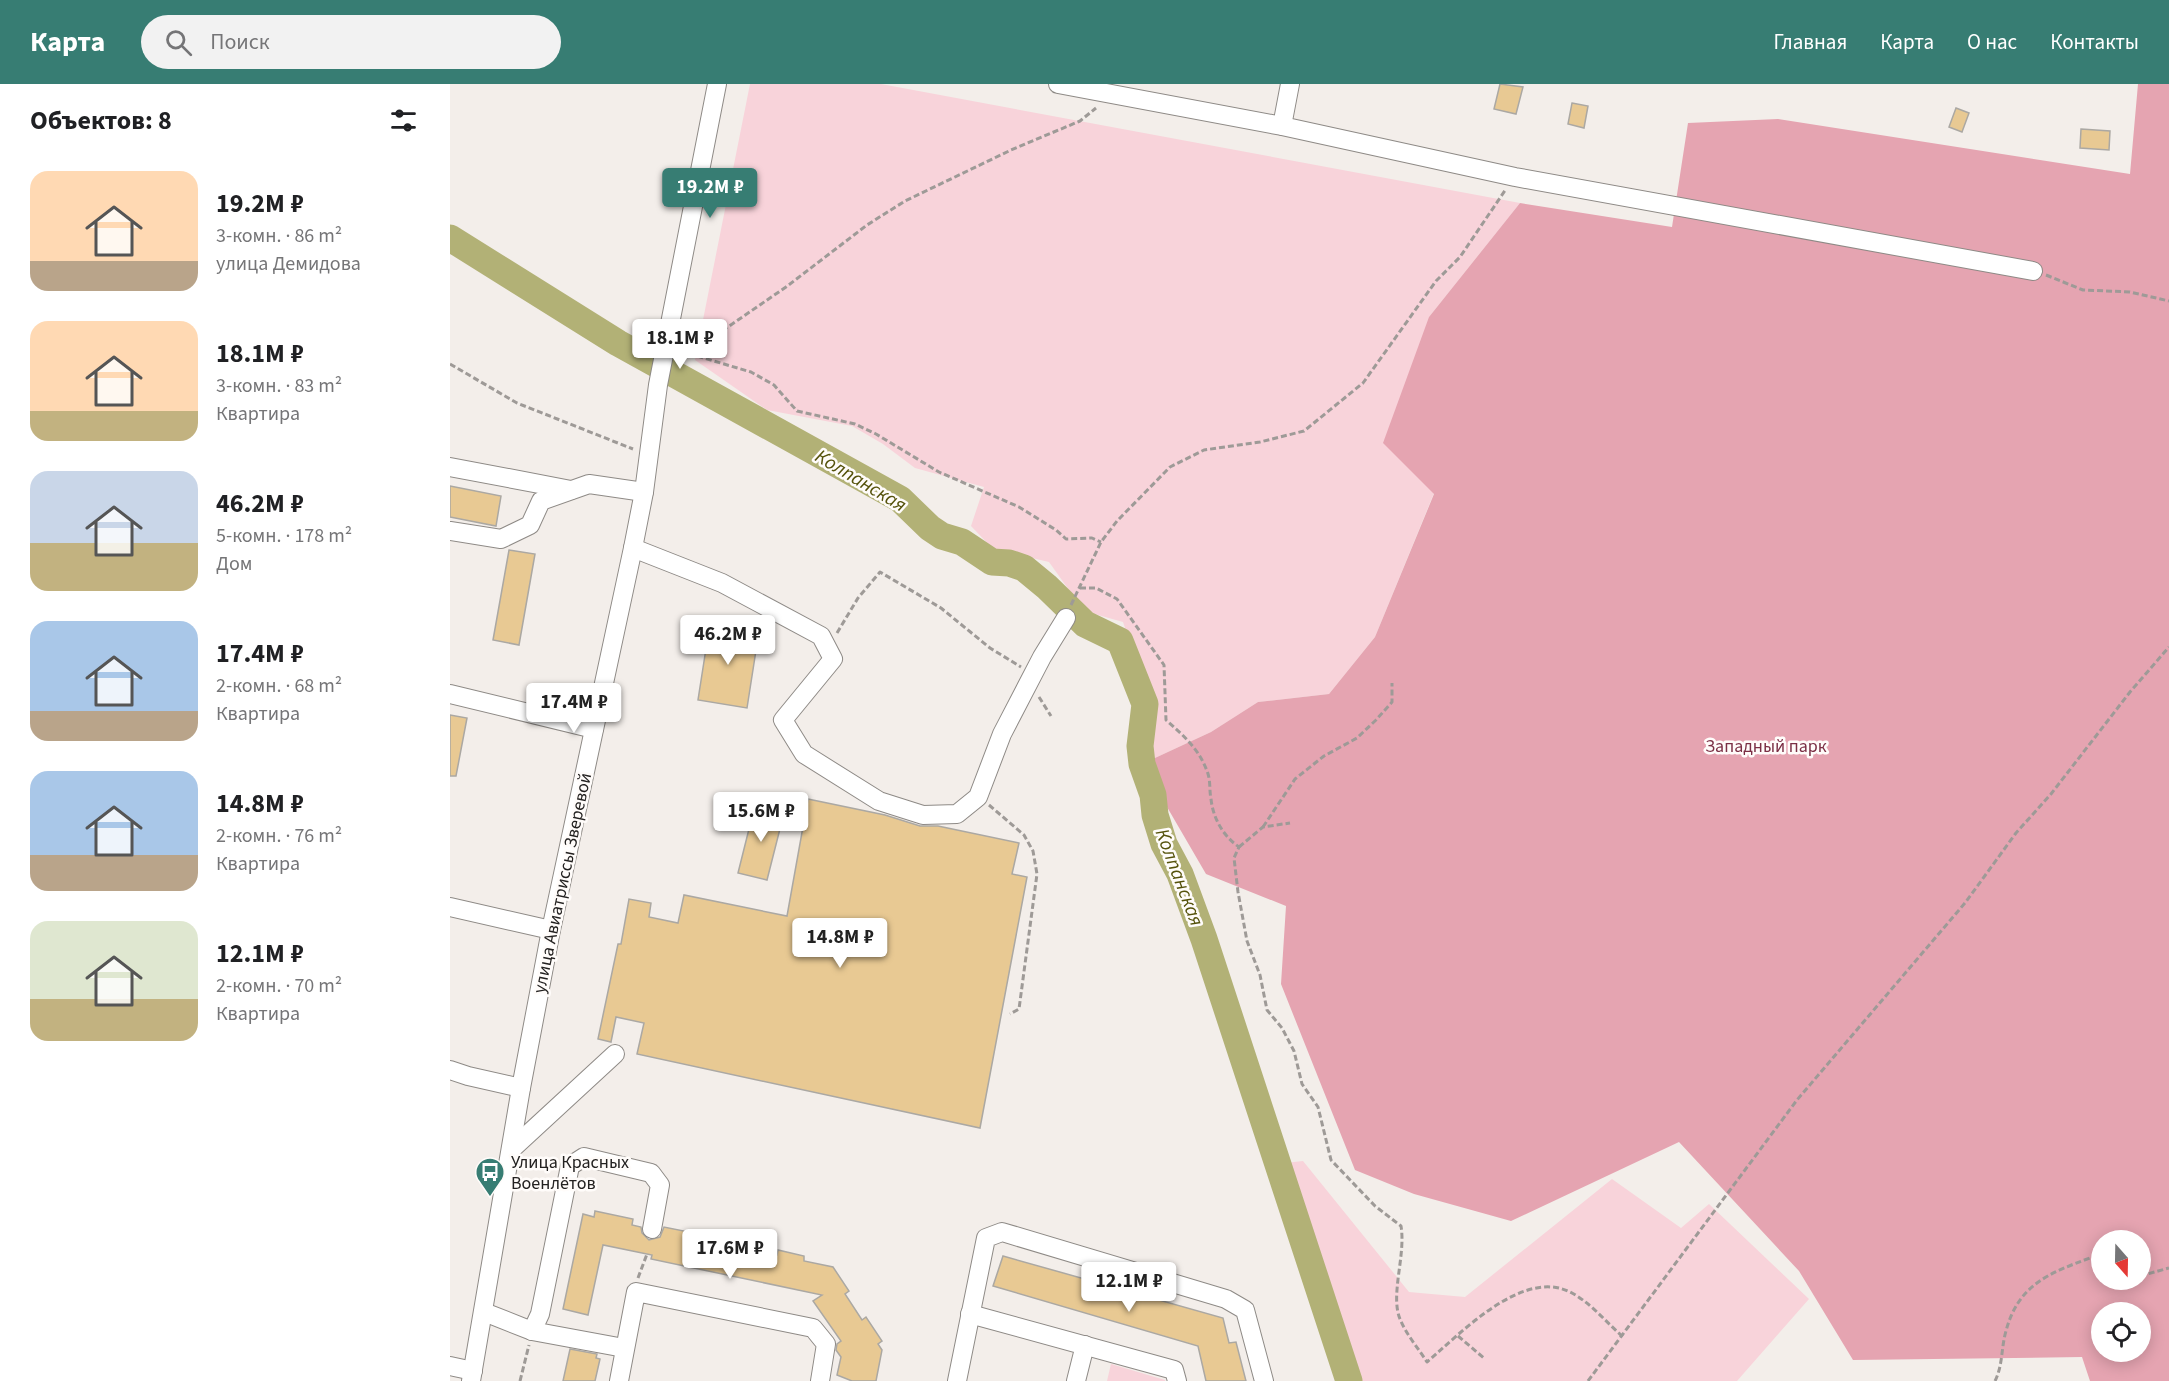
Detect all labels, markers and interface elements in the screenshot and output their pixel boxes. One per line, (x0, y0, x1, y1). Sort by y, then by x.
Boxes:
search box (141, 15, 561, 69)
text: Карта (30, 22, 105, 62)
icon: search (162, 26, 195, 59)
text: Поиск (210, 26, 270, 58)
text: Главная (1774, 27, 1847, 57)
text: Карта (1880, 27, 1934, 57)
text: О нас (1967, 27, 2017, 57)
text: Контакты (2050, 27, 2139, 57)
text: Объектов: 8 (30, 102, 172, 139)
icon: filters (387, 104, 420, 137)
pin: 19.2M ₽ (655, 168, 765, 219)
text: 19.2M ₽ (676, 173, 744, 201)
text: 19.2M ₽ (216, 185, 304, 222)
icon: home (78, 195, 150, 267)
text: 3-комн. · 86 m² (216, 222, 342, 250)
text: улица Демидова (216, 250, 361, 278)
pin: 18.1M ₽ (625, 319, 735, 370)
text: 18.1M ₽ (646, 324, 714, 352)
text: 18.1M ₽ (216, 335, 304, 372)
icon: home (78, 345, 150, 417)
text: 3-комн. · 83 m² (216, 372, 342, 400)
text: Квартира (216, 400, 300, 428)
water label: Колпанская (810, 443, 911, 519)
text: 46.2M ₽ (216, 485, 304, 522)
icon: home (78, 495, 150, 567)
text: 5-комн. · 178 m² (216, 522, 352, 550)
text: Дом (216, 550, 252, 578)
pin: 46.2M ₽ (673, 615, 783, 666)
text: 46.2M ₽ (694, 620, 762, 648)
text: 17.4M ₽ (216, 635, 304, 672)
icon: home (78, 645, 150, 717)
text: 2-комн. · 68 m² (216, 672, 342, 700)
pin: 17.4M ₽ (519, 683, 629, 734)
text: 17.4M ₽ (540, 688, 608, 716)
text: Квартира (216, 700, 300, 728)
park label: Западный парк (1705, 734, 1827, 759)
street label: улица Авиатриссы Зверевой (527, 771, 598, 996)
text: 14.8M ₽ (216, 785, 304, 822)
pin: 15.6M ₽ (706, 792, 816, 843)
icon: home (78, 795, 150, 867)
text: 15.6M ₽ (727, 797, 795, 825)
text: 2-комн. · 76 m² (216, 822, 342, 850)
water label: Колпанская (1148, 825, 1210, 930)
text: Квартира (216, 850, 300, 878)
pin: 14.8M ₽ (785, 918, 895, 969)
text: 14.8M ₽ (806, 923, 874, 951)
text: 12.1M ₽ (216, 935, 304, 972)
icon: home (78, 945, 150, 1017)
text: 2-комн. · 70 m² (216, 972, 342, 1000)
text: Квартира (216, 1000, 300, 1028)
place label: Улица Красных Военлётов (511, 1150, 629, 1196)
bus stop icon: Улица Красных Военлётов (474, 1156, 506, 1198)
pin: 17.6M ₽ (675, 1229, 785, 1280)
north arrow (2091, 1230, 2151, 1290)
map controls (2091, 1230, 2151, 1362)
text: 17.6M ₽ (696, 1234, 764, 1262)
pin: 12.1M ₽ (1074, 1262, 1184, 1313)
text: 12.1M ₽ (1095, 1267, 1163, 1295)
button: locate (2091, 1302, 2151, 1362)

